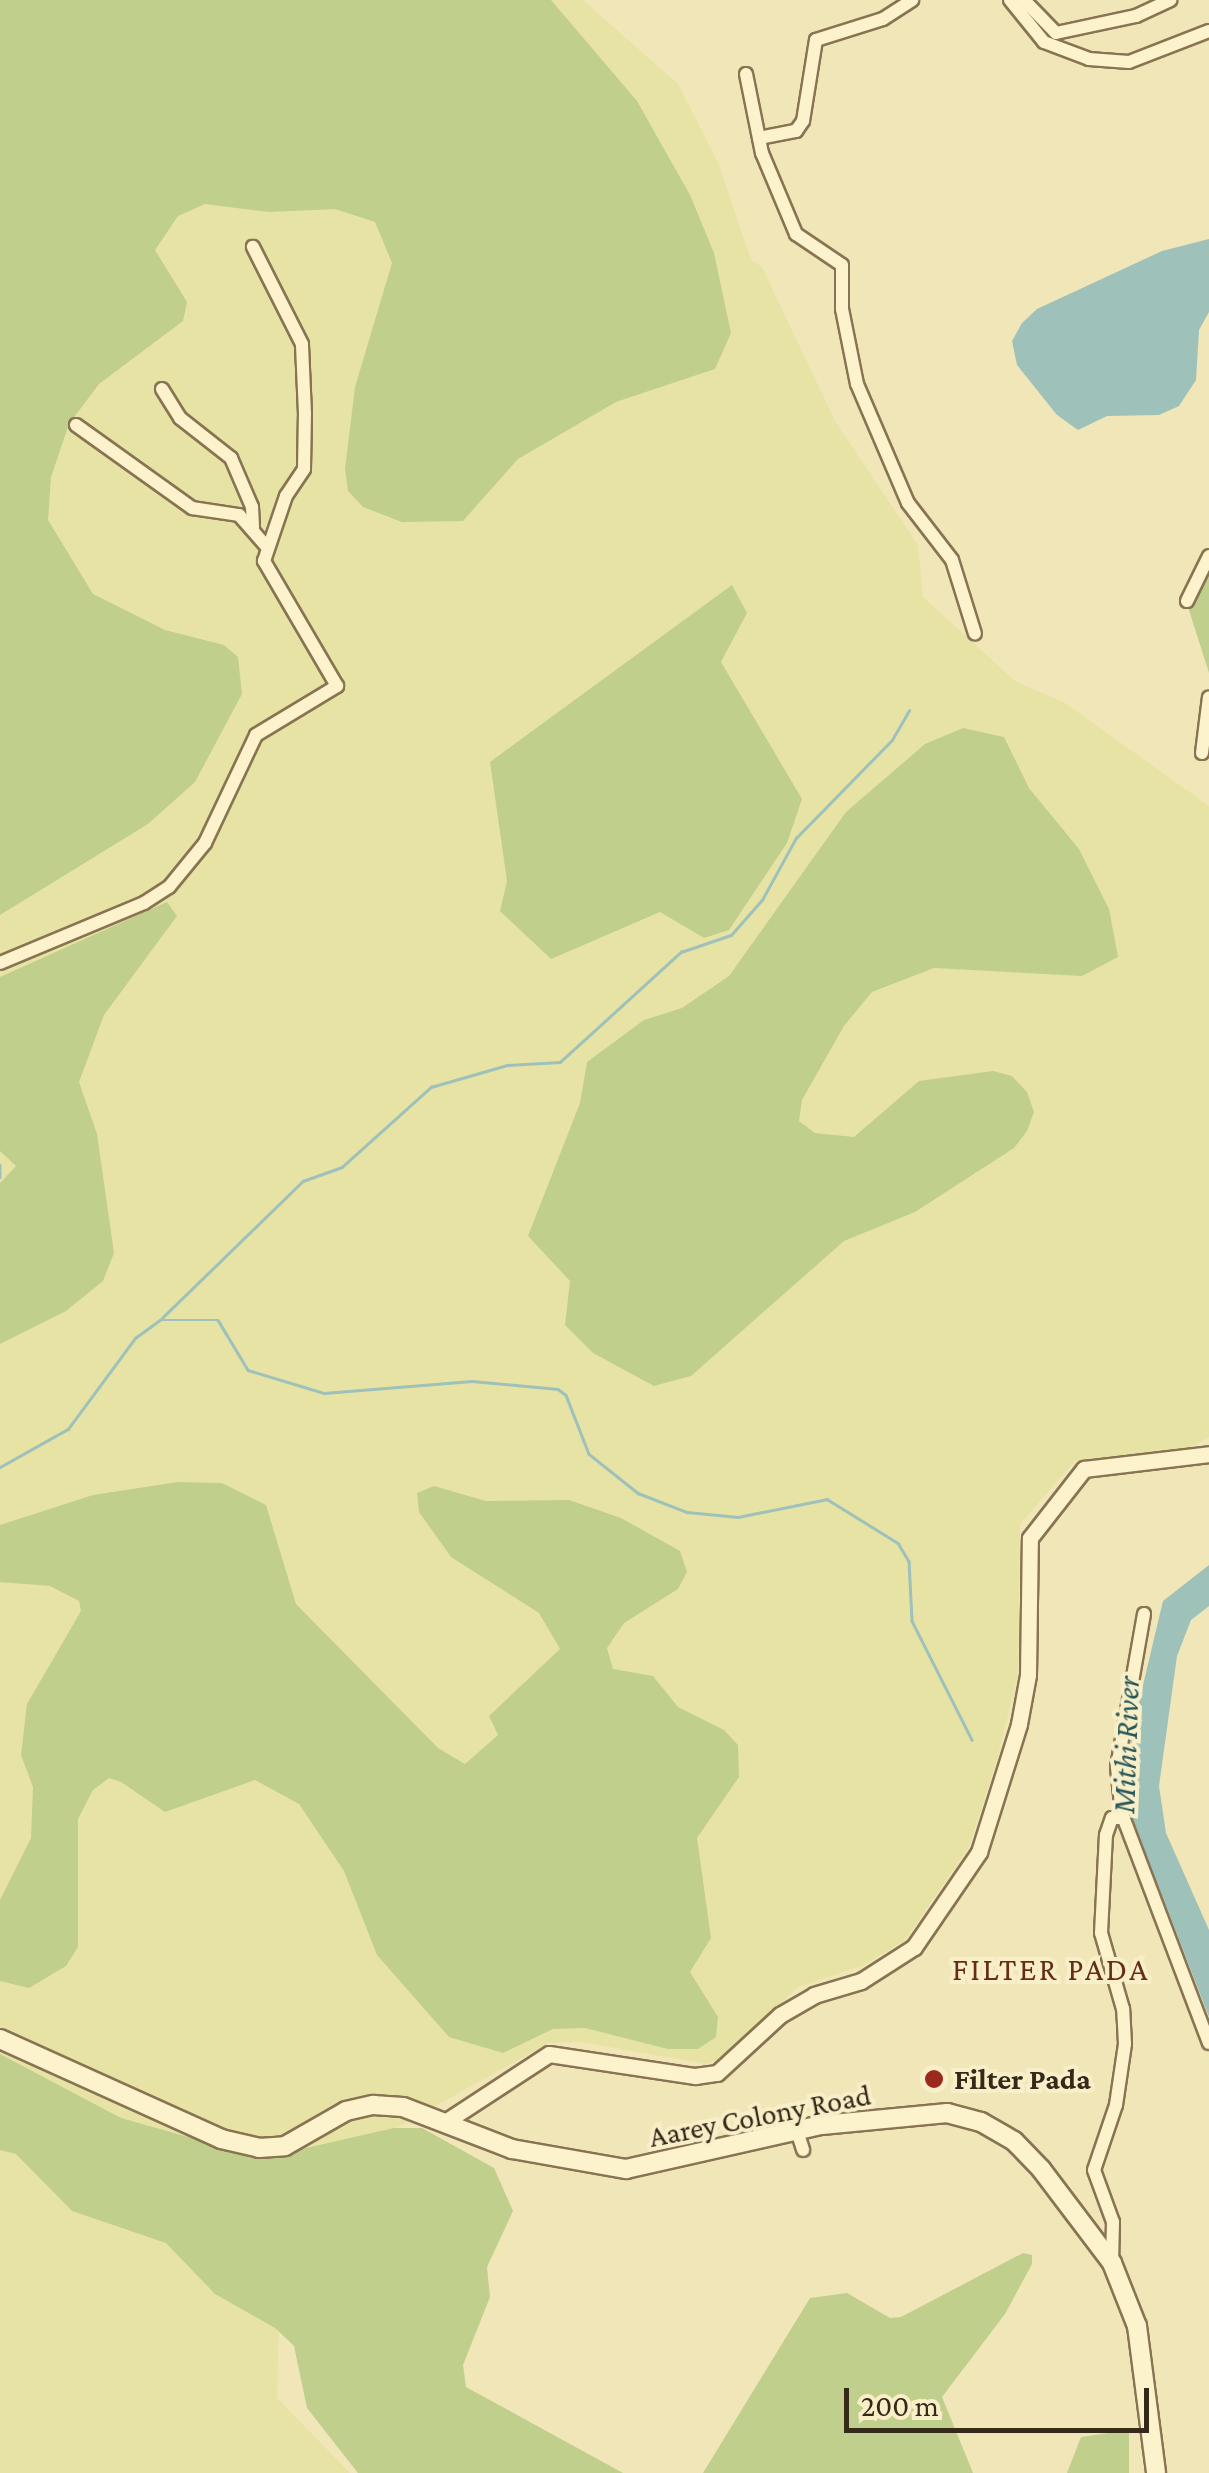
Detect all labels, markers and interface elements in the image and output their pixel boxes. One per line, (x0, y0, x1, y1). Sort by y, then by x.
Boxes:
water label: Mithi River (1104, 1676, 1148, 1814)
district label: FILTER PADA (952, 1950, 1150, 1988)
place label: Filter Pada (954, 2061, 1091, 2097)
marker: Filter Pada (923, 2068, 945, 2090)
street label: Aarey Colony Road (646, 2077, 874, 2155)
scale bar (849, 2368, 1154, 2430)
text: 200 m (861, 2389, 939, 2422)

